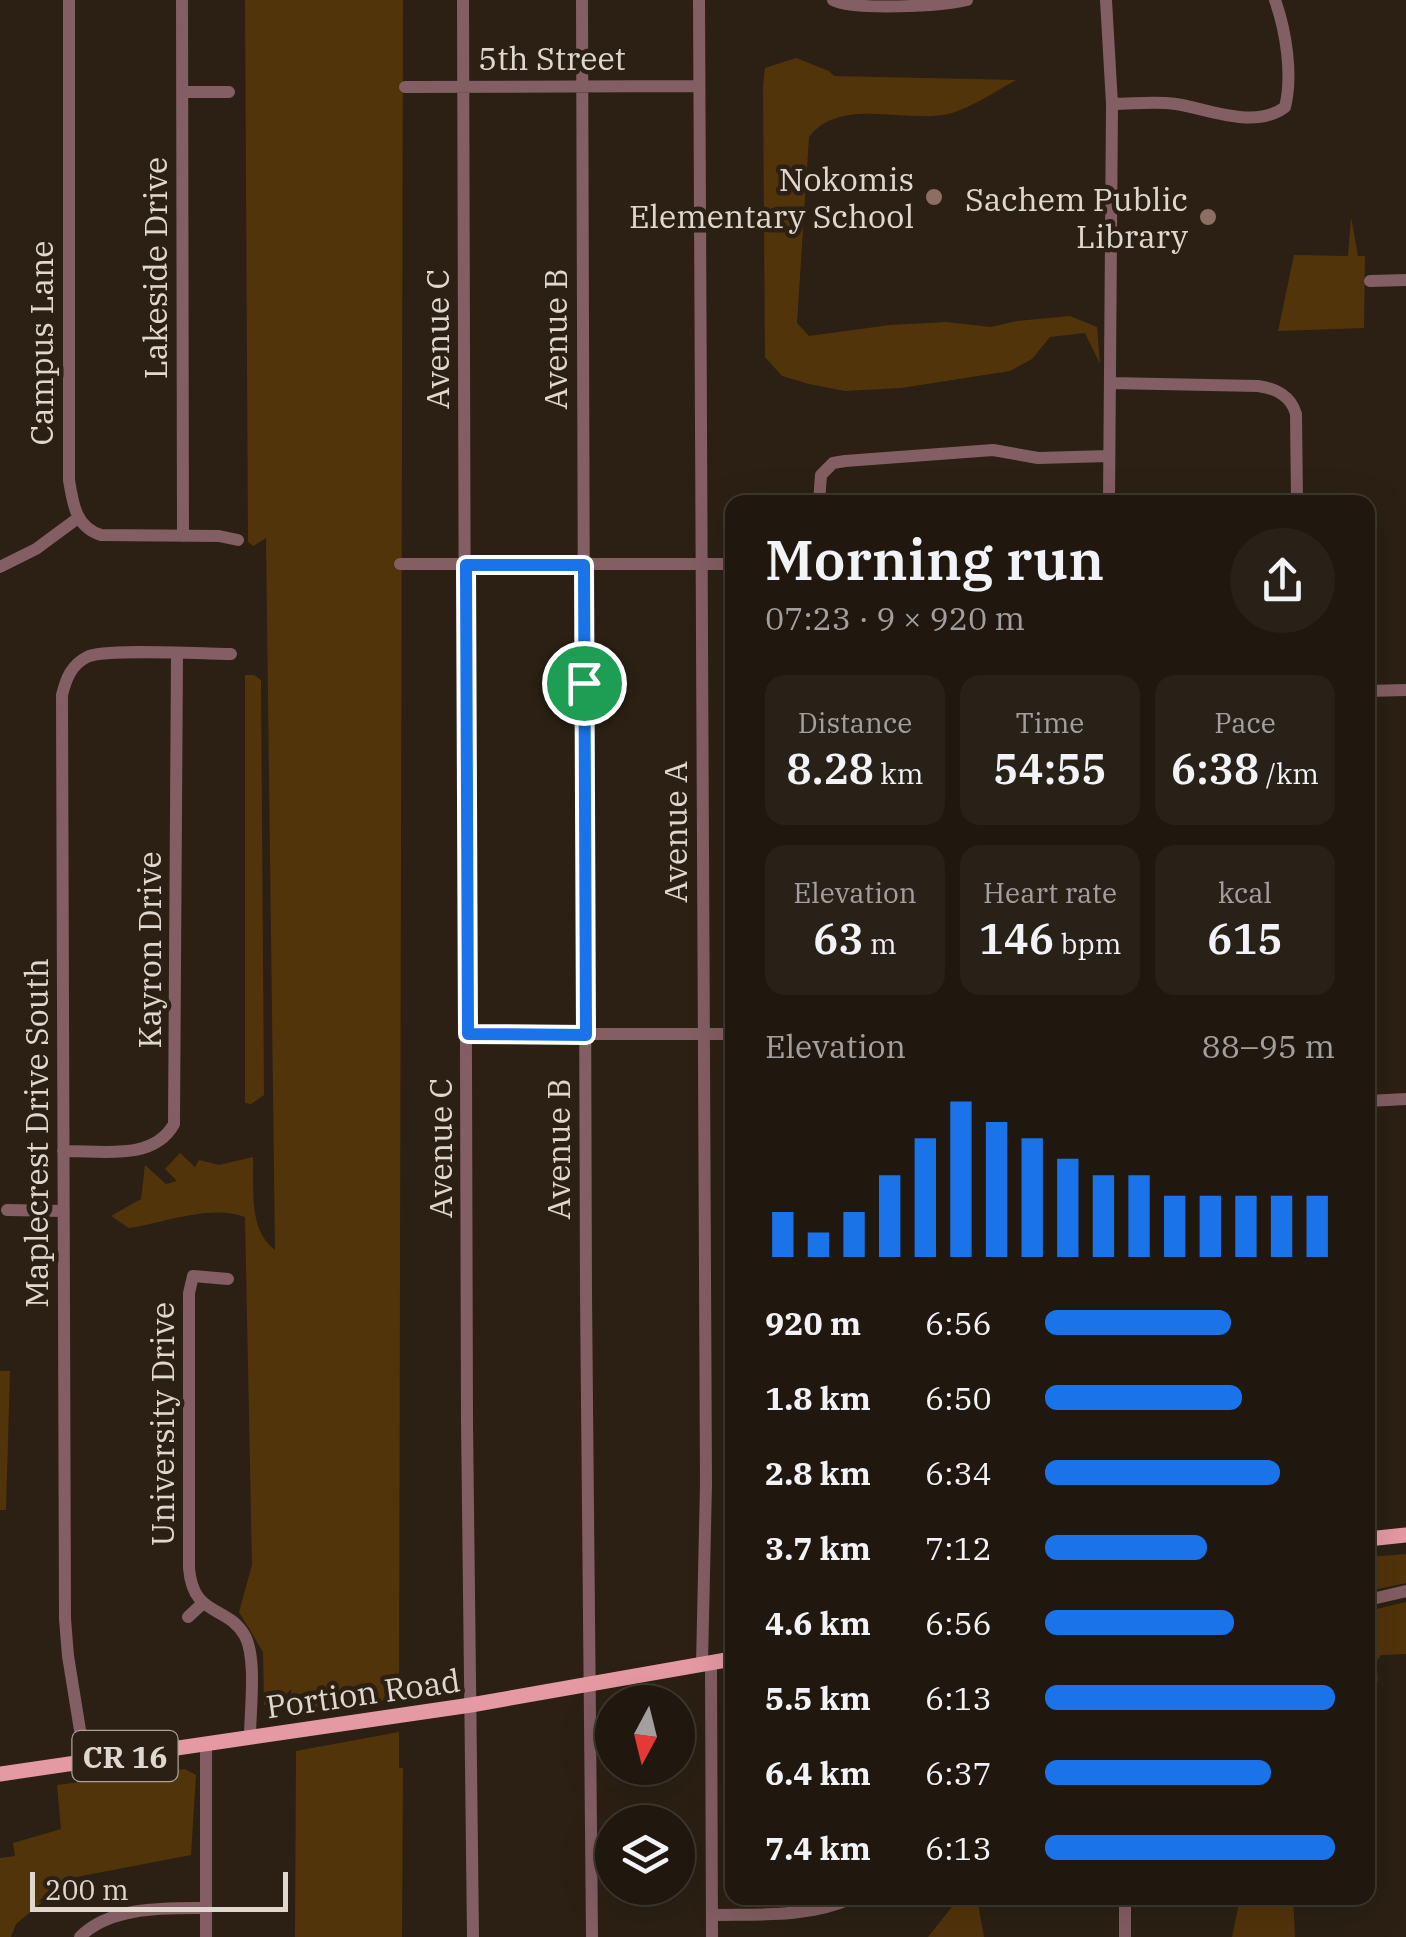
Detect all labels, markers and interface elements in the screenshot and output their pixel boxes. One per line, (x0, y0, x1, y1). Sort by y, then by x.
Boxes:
street label: 5th Street (478, 37, 626, 79)
street label: Lakeside Drive (134, 157, 176, 379)
place label: Nokomis Elementary School (629, 158, 914, 237)
place label: Sachem Public Library (965, 178, 1189, 257)
marker: Nokomis Elementary School (923, 186, 945, 208)
marker: Sachem Public Library (1197, 206, 1219, 228)
street label: Campus Lane (20, 241, 62, 445)
street label: Avenue B (534, 268, 576, 410)
street label: Avenue C (416, 269, 458, 409)
text: Morning run (765, 524, 1104, 595)
button: share (1230, 528, 1335, 633)
text: 07:23 · 9 × 920 m (765, 597, 1025, 639)
pin (542, 641, 627, 726)
icon: arrive (557, 656, 612, 711)
text: Distance (798, 704, 912, 741)
text: Time (1016, 704, 1084, 741)
text: Pace (1214, 704, 1276, 741)
text: 8.28 (787, 741, 874, 796)
text: 54:55 (993, 741, 1107, 796)
text: 6:38 (1171, 741, 1259, 796)
text: km (874, 755, 923, 792)
text: /km (1259, 755, 1319, 792)
street label: Avenue A (654, 761, 696, 903)
street label: Kayron Drive (128, 851, 170, 1049)
text: Elevation (793, 874, 917, 911)
text: Heart rate (983, 874, 1117, 911)
text: kcal (1218, 874, 1272, 911)
text: 63 (813, 911, 864, 966)
text: 146 (979, 911, 1054, 966)
text: 615 (1207, 911, 1283, 966)
text: m (864, 925, 897, 962)
text: bpm (1054, 925, 1121, 962)
street label: Maplecrest Drive South (15, 958, 57, 1308)
text: Elevation (765, 1025, 906, 1067)
text: 88–95 m (1201, 1025, 1335, 1067)
street label: Avenue C (419, 1078, 461, 1218)
street label: Avenue B (537, 1078, 579, 1220)
street label: University Drive (141, 1302, 183, 1546)
text: 920 m (765, 1302, 861, 1344)
text: 6:56 (925, 1302, 992, 1344)
text: 1.8 km (765, 1377, 871, 1419)
text: 6:50 (925, 1377, 992, 1419)
text: 2.8 km (765, 1452, 871, 1494)
text: 6:34 (925, 1452, 992, 1494)
text: 3.7 km (765, 1527, 871, 1569)
text: 7:12 (925, 1527, 992, 1569)
text: 4.6 km (765, 1602, 871, 1644)
text: 6:56 (925, 1602, 992, 1644)
street label: Portion Road (263, 1659, 463, 1727)
text: 5.5 km (765, 1677, 871, 1719)
text: 6:13 (925, 1677, 992, 1719)
north arrow (595, 1685, 695, 1785)
map controls (595, 1685, 695, 1905)
road number: CR 16 (72, 1731, 178, 1781)
text: 6.4 km (765, 1752, 871, 1794)
text: 6:37 (925, 1752, 992, 1794)
button: layers (595, 1805, 695, 1905)
text: 7.4 km (765, 1827, 871, 1869)
text: 6:13 (925, 1827, 992, 1869)
scale bar (30, 1867, 288, 1912)
text: 200 m (45, 1871, 129, 1908)

